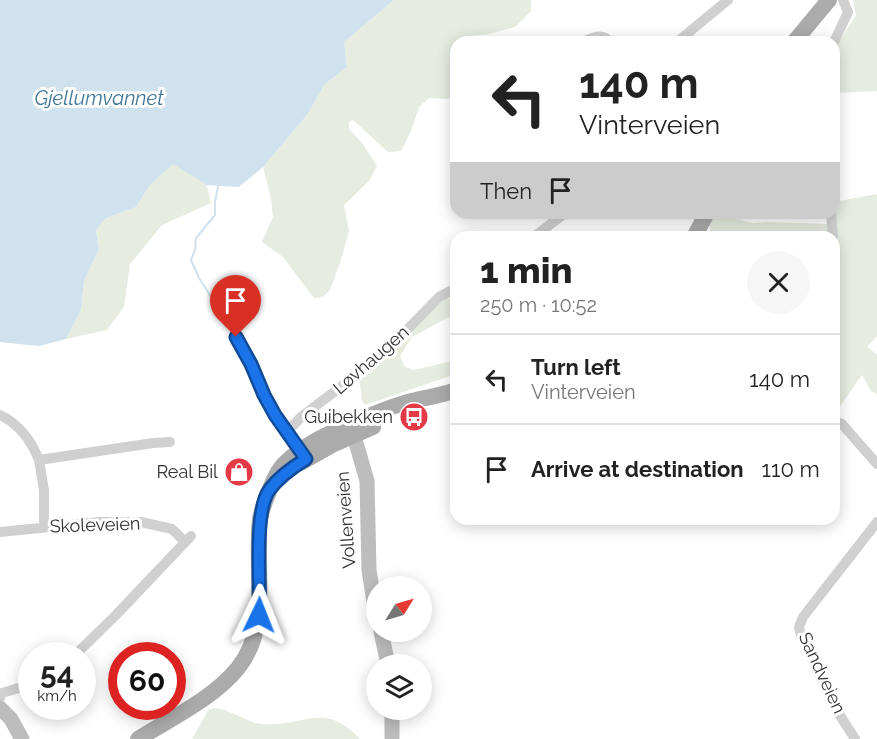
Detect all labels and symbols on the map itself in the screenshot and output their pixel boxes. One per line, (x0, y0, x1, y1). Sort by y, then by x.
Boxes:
water label: Gjellumvannet (34, 86, 164, 110)
pin (210, 275, 261, 337)
street label: Løvhaugen (329, 321, 413, 398)
bus stop icon: Guibekken (398, 401, 430, 433)
place label: Guibekken (304, 406, 393, 427)
shop icon: Real Bil (223, 456, 255, 488)
place label: Real Bil (156, 461, 218, 482)
street label: Vollenveien (332, 471, 359, 569)
street label: Skoleveien (49, 512, 141, 537)
north arrow (366, 576, 432, 642)
position arrow (227, 583, 291, 647)
street label: Sandveien (795, 629, 850, 717)
speed limit sign: 60 (108, 642, 186, 720)

